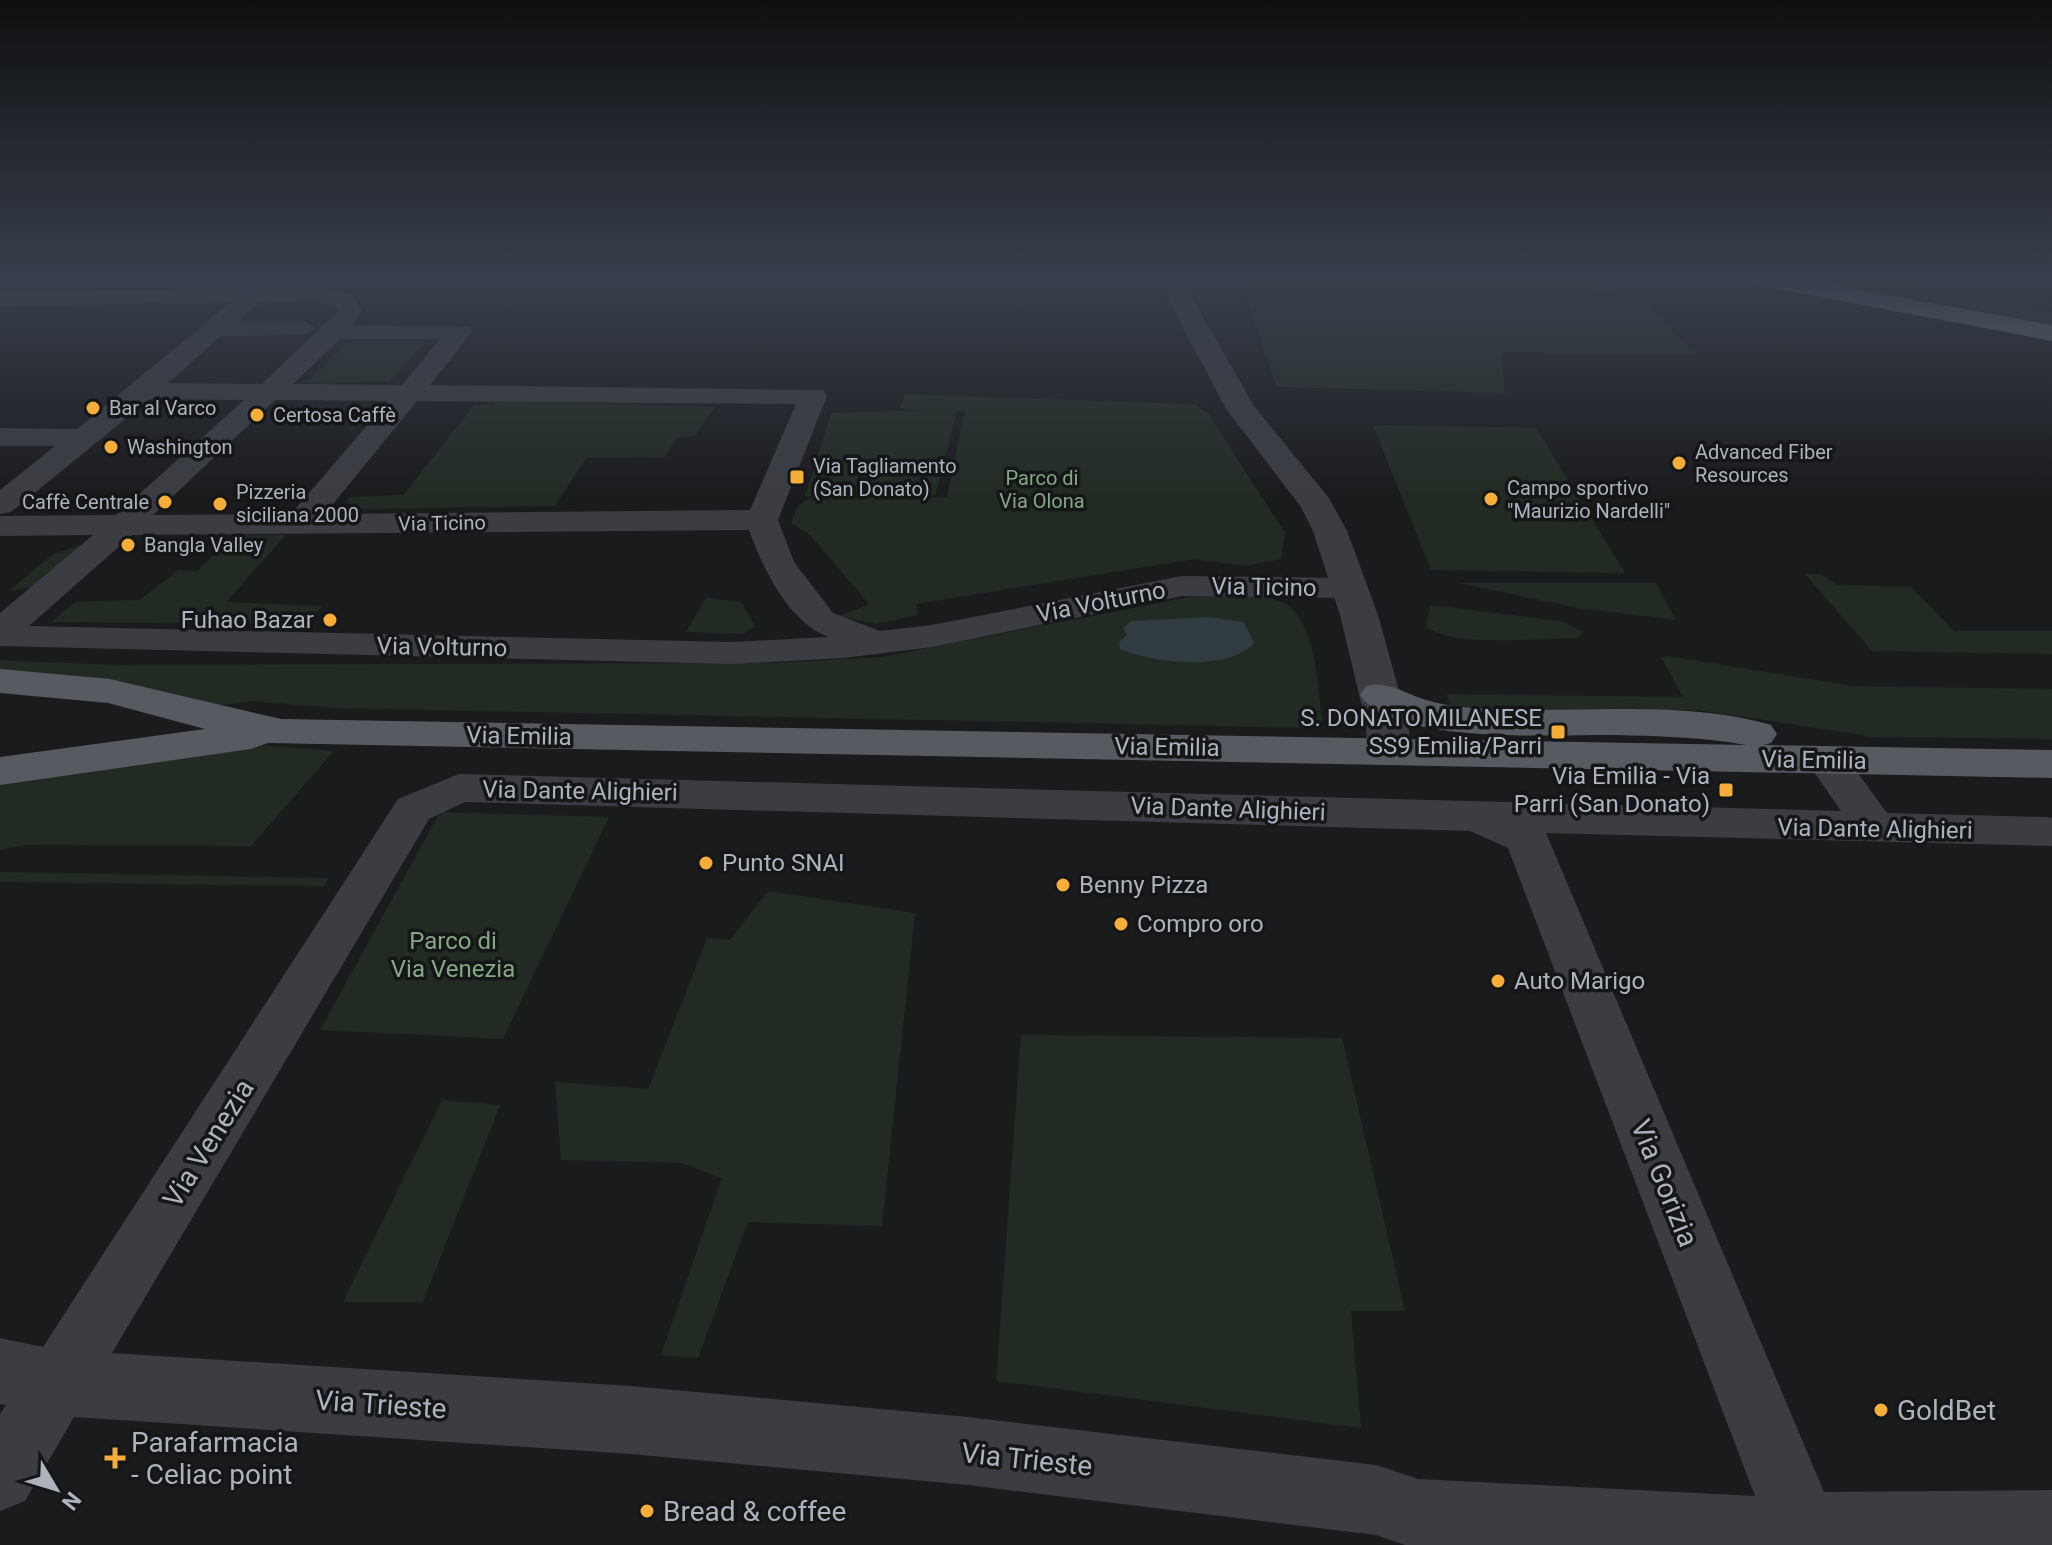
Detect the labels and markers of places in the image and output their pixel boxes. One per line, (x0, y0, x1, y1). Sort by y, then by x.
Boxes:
place label: Bar al Varco (109, 396, 216, 420)
marker: Bar al Varco (84, 399, 102, 417)
place label: Certosa Caffè (273, 403, 396, 427)
marker: Certosa Caffè (248, 406, 266, 424)
place label: Washington (127, 435, 233, 459)
marker: Washington (102, 438, 120, 456)
place label: Advanced Fiber Resources (1695, 440, 1833, 487)
place label: Via Tagliamento (San Donato) (813, 454, 957, 501)
marker: Advanced Fiber Resources (1670, 454, 1688, 472)
marker: Via Tagliamento (San Donato) (788, 468, 806, 486)
place label: Campo sportivo "Maurizio Nardelli" (1507, 476, 1670, 523)
place label: Pizzeria siciliana 2000 (236, 480, 359, 527)
place label: Caffè Centrale (22, 490, 149, 514)
marker: Campo sportivo "Maurizio Nardelli" (1482, 490, 1500, 508)
marker: Caffè Centrale (156, 493, 174, 511)
marker: Pizzeria siciliana 2000 (211, 495, 229, 513)
place label: Bangla Valley (144, 533, 264, 557)
marker: Bangla Valley (119, 536, 137, 554)
place label: Fuhao Bazar (181, 606, 314, 634)
marker: Fuhao Bazar (321, 611, 339, 629)
place label: S. DONATO MILANESE SS9 Emilia/Parri (1300, 704, 1542, 760)
marker: S. DONATO MILANESE SS9 Emilia/Parri (1549, 723, 1567, 741)
place label: Via Emilia - Via Parri (San Donato) (1514, 762, 1710, 818)
marker: Via Emilia - Via Parri (San Donato) (1717, 781, 1735, 799)
place label: Punto SNAI (722, 849, 845, 877)
marker: Punto SNAI (697, 854, 715, 872)
place label: Benny Pizza (1079, 871, 1208, 899)
marker: Benny Pizza (1054, 876, 1072, 894)
place label: Compro oro (1137, 910, 1264, 938)
marker: Compro oro (1112, 915, 1130, 933)
place label: Auto Marigo (1514, 967, 1645, 995)
marker: Auto Marigo (1489, 972, 1507, 990)
place label: GoldBet (1897, 1394, 1996, 1427)
marker: GoldBet (1872, 1401, 1890, 1419)
place label: Parafarmacia - Celiac point (131, 1426, 299, 1491)
marker: Parafarmacia - Celiac point (106, 1449, 124, 1467)
place label: Bread & coffee (663, 1495, 846, 1528)
marker: Bread & coffee (638, 1502, 656, 1520)

